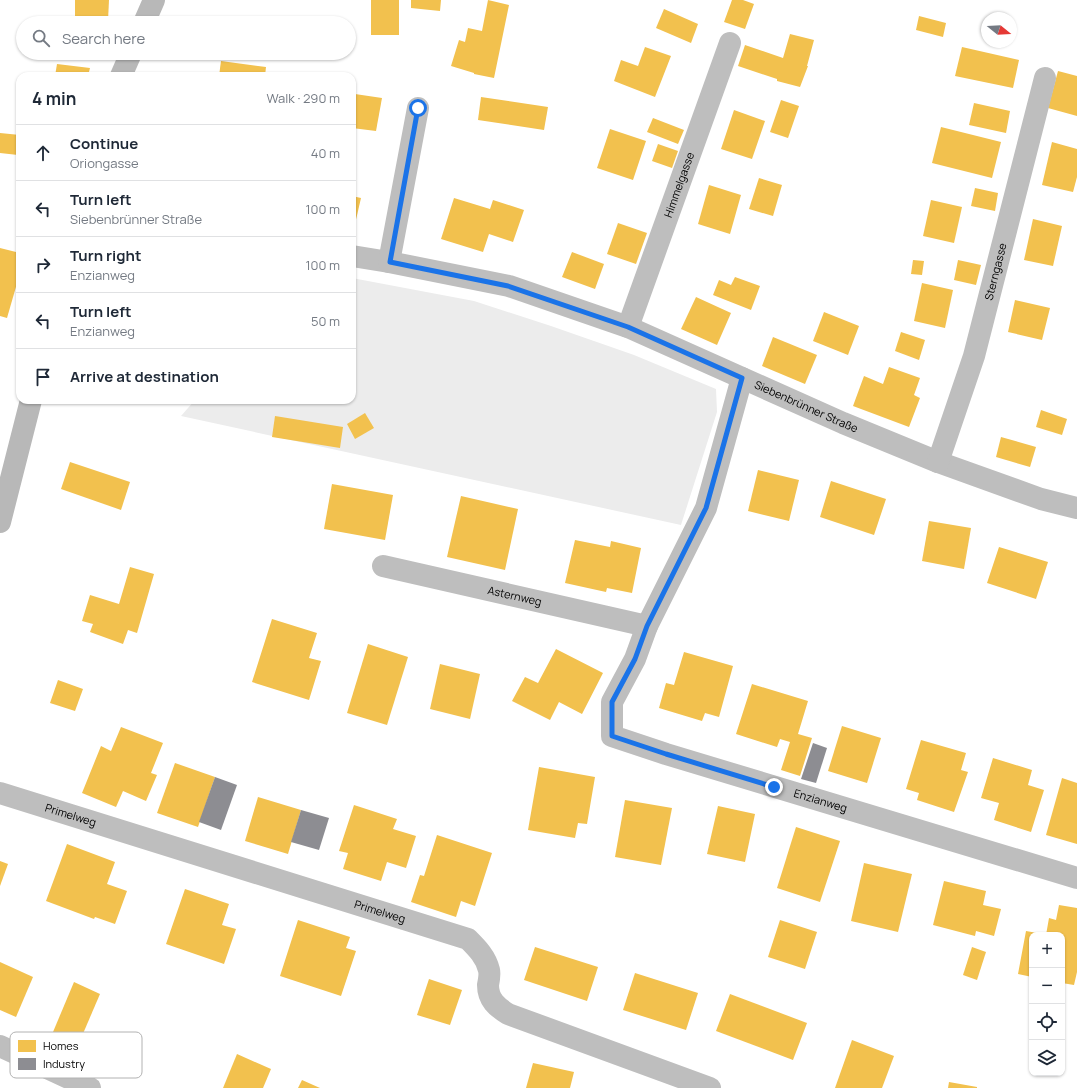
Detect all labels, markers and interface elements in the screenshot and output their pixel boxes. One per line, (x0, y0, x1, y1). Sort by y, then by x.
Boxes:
north arrow (981, 12, 1017, 48)
search box (16, 16, 356, 60)
icon: search (30, 27, 52, 49)
text: Search here (62, 28, 145, 49)
text: 4 min (32, 87, 76, 110)
text: Walk · 290 m (267, 89, 340, 107)
route start (409, 99, 427, 117)
text: Continue (70, 133, 138, 154)
icon: ahead (32, 142, 54, 164)
text: 40 m (311, 144, 340, 162)
street label: Himmelgasse (660, 149, 697, 219)
text: Oriongasse (70, 154, 139, 172)
text: Turn left (70, 189, 132, 210)
icon: left (32, 198, 54, 220)
text: 100 m (305, 200, 340, 218)
text: Siebenbrünner Straße (70, 210, 202, 228)
street label: Sterngasse (981, 241, 1010, 302)
text: Turn right (70, 245, 141, 266)
icon: right (32, 254, 54, 276)
text: 100 m (305, 256, 340, 274)
text: Enzianweg (70, 266, 135, 284)
text: Turn left (70, 301, 132, 322)
icon: left (32, 310, 54, 332)
text: 50 m (311, 312, 340, 330)
text: Enzianweg (70, 322, 135, 340)
icon: arrive (32, 366, 54, 388)
text: Arrive at destination (70, 366, 219, 387)
street label: Siebenbrünner Straße (752, 376, 861, 436)
street label: Asternweg (486, 582, 543, 609)
route end (765, 778, 783, 796)
street label: Enzianweg (792, 785, 849, 815)
street label: Primelweg (43, 800, 98, 830)
street label: Primelweg (353, 896, 407, 926)
map controls (1029, 932, 1065, 1076)
button: + (1029, 932, 1065, 968)
button: − (1029, 968, 1065, 1004)
button: locate (1029, 1004, 1065, 1040)
legend (10, 1032, 142, 1078)
text: Homes (43, 1038, 79, 1053)
button: layers (1029, 1040, 1065, 1076)
text: Industry (43, 1056, 85, 1071)

